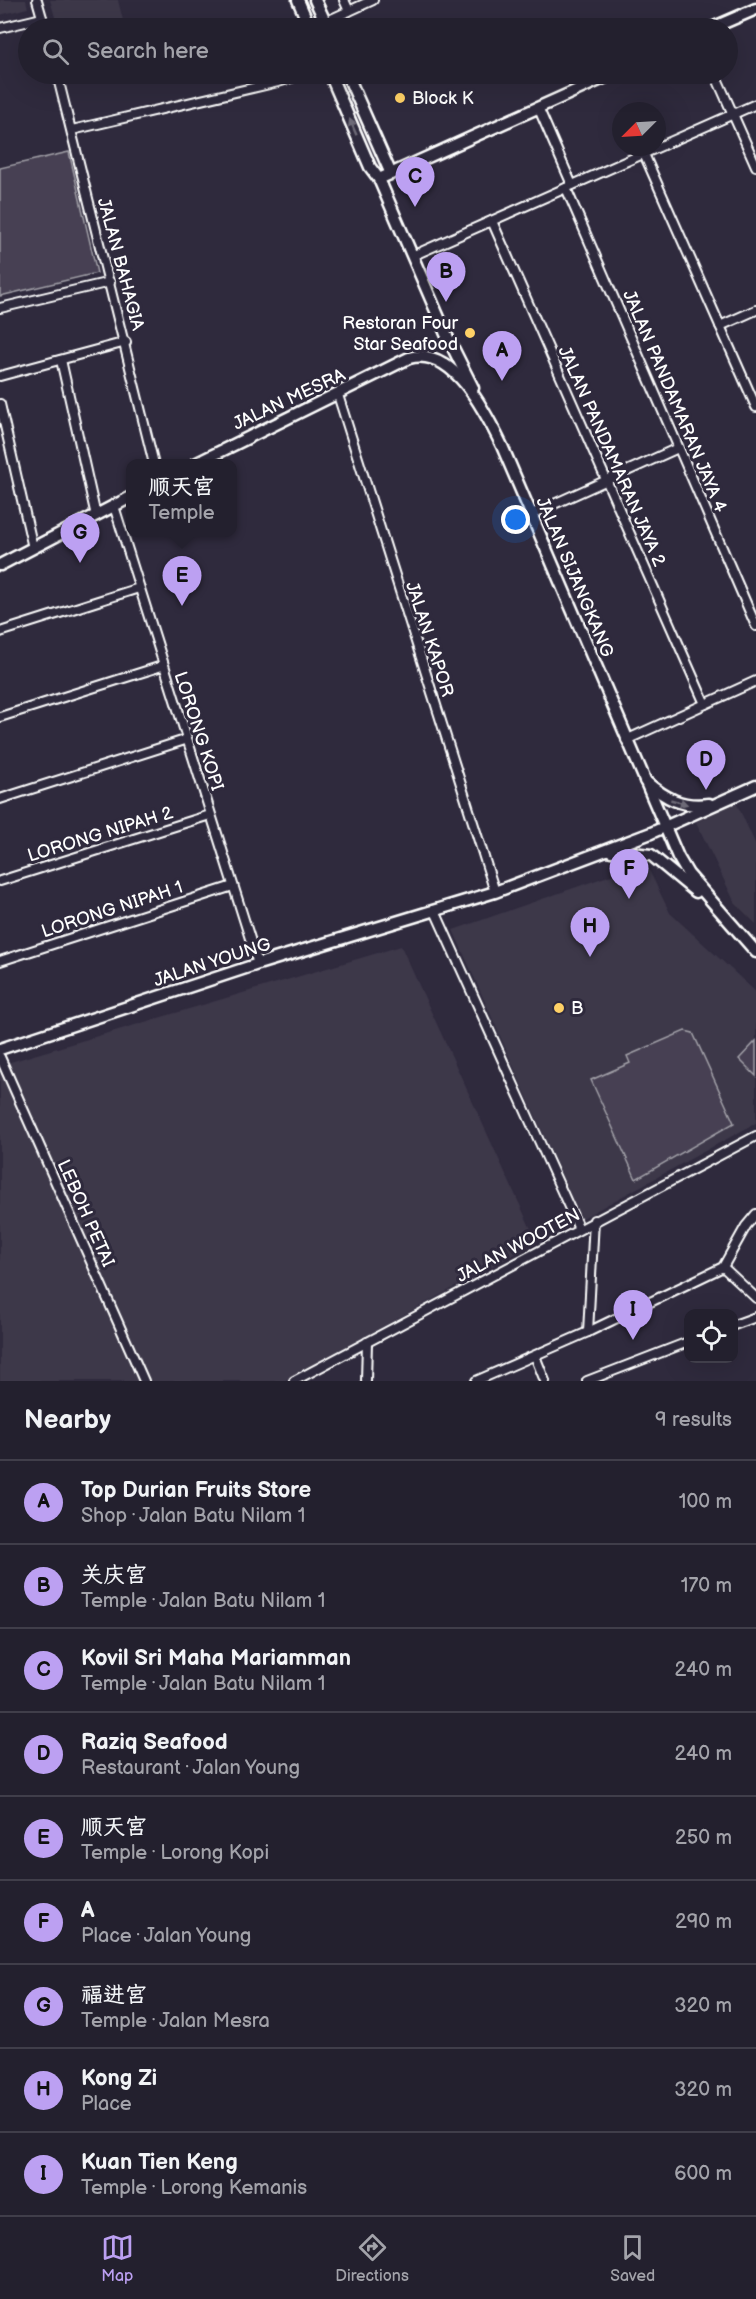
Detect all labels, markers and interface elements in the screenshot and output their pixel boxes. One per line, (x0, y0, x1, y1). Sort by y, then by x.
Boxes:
search box (18, 18, 738, 84)
icon: search (39, 35, 72, 68)
text: Search here (87, 38, 209, 65)
place label: Block K (412, 88, 474, 109)
marker: Block K (393, 91, 407, 105)
north arrow (612, 102, 666, 156)
one-way arrow (348, 118, 358, 136)
pin: C (396, 158, 434, 207)
street label: JALAN BAHAGIA (93, 196, 148, 333)
pin: B (426, 252, 466, 302)
street label: JALAN PANDAMARAN JAYA 4 (618, 287, 731, 515)
place label: Restoran Four Star Seafood (342, 313, 458, 355)
marker: Restoran Four Star Seafood (463, 326, 477, 340)
pin: A (482, 332, 522, 381)
street label: JALAN PANDAMARAN JAYA 2 (553, 343, 670, 570)
street label: JALAN MESRA (230, 364, 349, 435)
popup (126, 459, 237, 537)
text: 顺天宫 (148, 474, 214, 501)
street label: JALAN SIJANGKANG (531, 494, 618, 660)
text: Temple (148, 501, 215, 525)
your location (501, 505, 530, 534)
pin: G (60, 514, 100, 563)
pin: E (162, 556, 201, 606)
street label: JALAN KAPOR (401, 579, 458, 700)
street label: LORONG KOPI (169, 669, 228, 793)
pin: D (686, 740, 726, 790)
one-way arrow (670, 798, 688, 807)
street label: LORONG NIPAH 2 (25, 802, 176, 867)
pin: F (610, 850, 648, 899)
street label: LORONG NIPAH 1 (39, 877, 185, 942)
pin: H (570, 908, 610, 957)
street label: JALAN YOUNG (151, 934, 273, 991)
place label: B (571, 998, 583, 1019)
marker: B (552, 1001, 566, 1015)
street label: LEBOH PETAI (53, 1156, 119, 1270)
street label: JALAN WOOTEN (453, 1204, 584, 1287)
pin: I (614, 1290, 652, 1340)
map controls (684, 1309, 738, 1363)
button: locate (684, 1309, 738, 1363)
text: Nearby (24, 1405, 111, 1436)
text: 9 results (655, 1408, 732, 1432)
text: Top Durian Fruits Store (81, 1477, 311, 1504)
text: A (37, 1490, 50, 1514)
text: 100 m (679, 1490, 732, 1514)
text: Shop · Jalan Batu Nilam 1 (81, 1504, 305, 1528)
text: 关庆宫 (81, 1562, 147, 1589)
text: B (36, 1574, 51, 1598)
text: 170 m (681, 1574, 732, 1598)
text: Temple · Jalan Batu Nilam 1 (81, 1589, 325, 1613)
text: Kovil Sri Maha Mariamman (81, 1645, 351, 1672)
text: C (36, 1658, 51, 1682)
text: 240 m (675, 1658, 732, 1682)
text: Temple · Jalan Batu Nilam 1 (81, 1672, 325, 1696)
text: Raziq Seafood (81, 1729, 228, 1756)
text: D (37, 1742, 50, 1766)
text: 240 m (675, 1742, 732, 1766)
text: Restaurant · Jalan Young (81, 1756, 300, 1780)
text: 顺天宫 (81, 1814, 147, 1841)
text: E (37, 1826, 50, 1850)
text: 250 m (675, 1826, 732, 1850)
text: Temple · Lorong Kopi (81, 1841, 269, 1865)
text: A (81, 1897, 94, 1924)
text: F (37, 1910, 50, 1934)
text: 290 m (675, 1910, 732, 1934)
text: Place · Jalan Young (81, 1924, 251, 1948)
text: 福进宫 (81, 1982, 147, 2009)
text: G (36, 1994, 51, 2018)
text: 320 m (674, 1994, 732, 2018)
text: Temple · Jalan Mesra (81, 2009, 270, 2033)
text: Kong Zi (81, 2065, 157, 2092)
text: H (36, 2078, 51, 2102)
text: 320 m (674, 2078, 732, 2102)
text: Place (81, 2092, 132, 2116)
text: Kuan Tien Keng (81, 2149, 238, 2176)
text: I (40, 2162, 47, 2186)
text: 600 m (674, 2162, 732, 2186)
text: Temple · Lorong Kemanis (81, 2176, 307, 2200)
tab: Map (101, 2231, 134, 2286)
tab: Directions (335, 2231, 409, 2286)
tab: Saved (610, 2231, 655, 2286)

